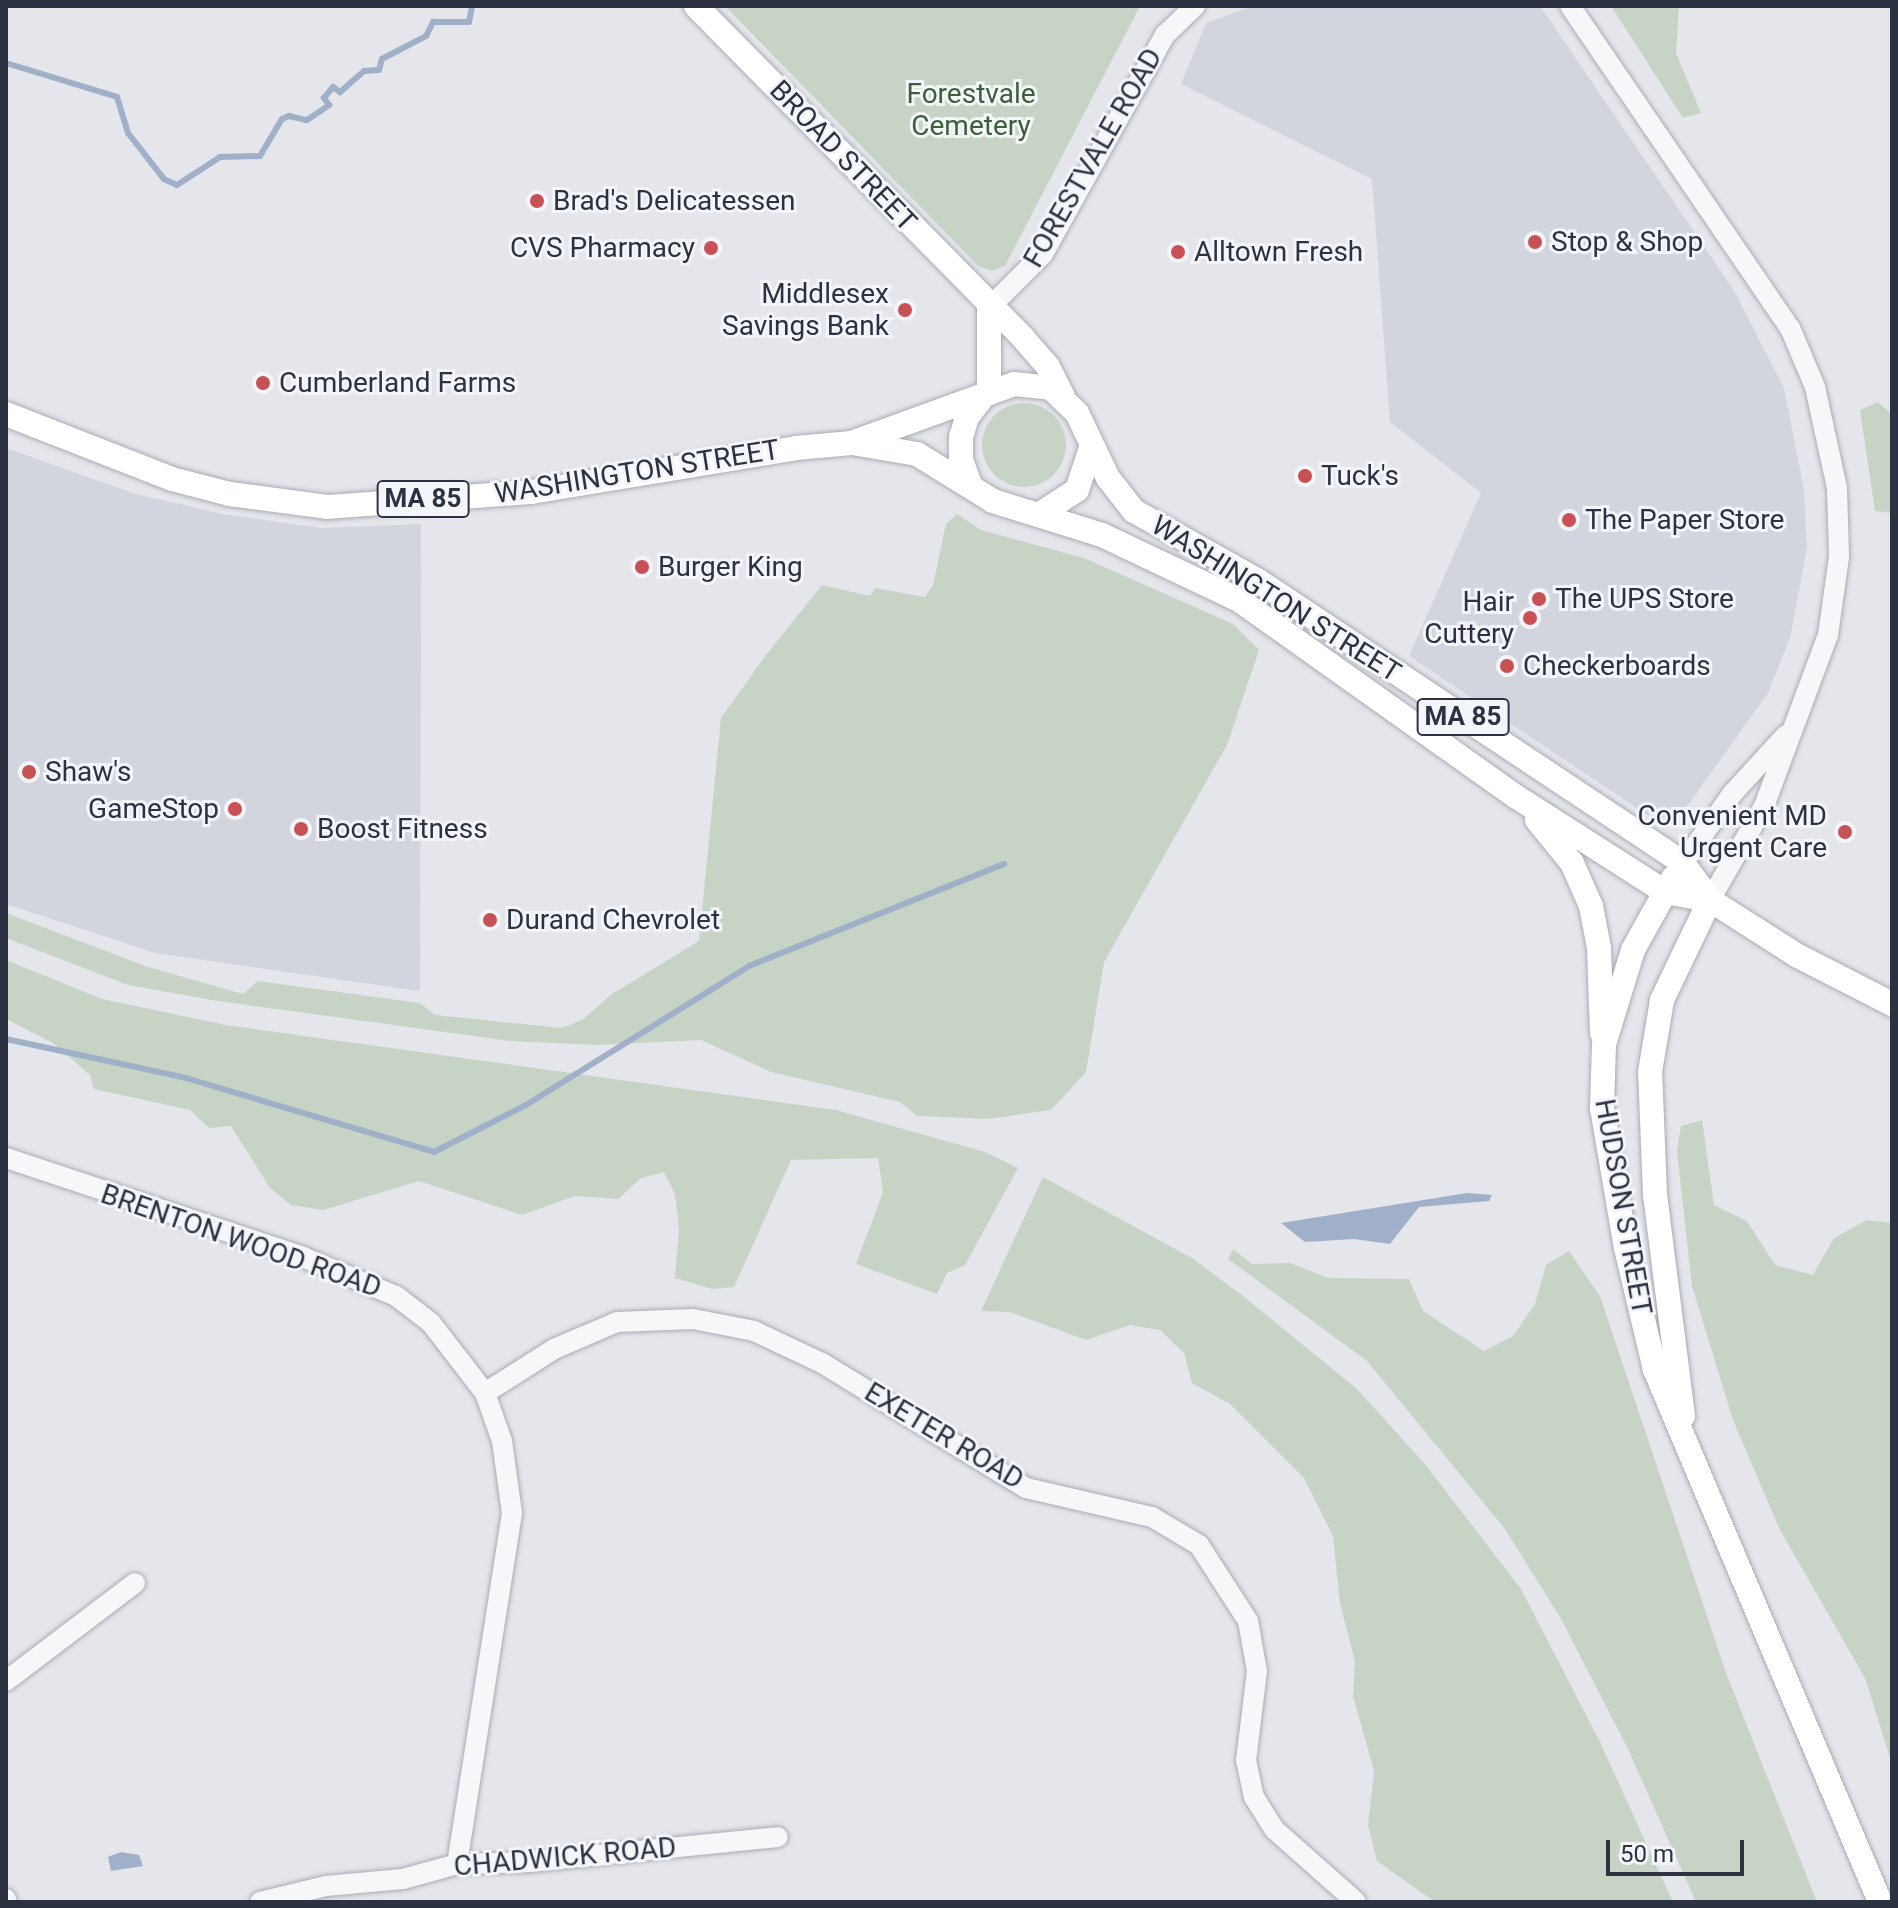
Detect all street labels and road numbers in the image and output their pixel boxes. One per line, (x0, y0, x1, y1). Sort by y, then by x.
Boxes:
street label: FORESTVALE ROAD (1017, 42, 1169, 274)
street label: BROAD STREET (763, 74, 923, 238)
street label: WASHINGTON STREET (492, 433, 782, 511)
road number: MA 85 (375, 477, 471, 521)
street label: WASHINGTON STREET (1145, 509, 1407, 689)
road number: MA 85 (1415, 695, 1511, 739)
street label: HUDSON STREET (1587, 1096, 1659, 1318)
street label: BRENTON WOOD ROAD (96, 1177, 386, 1305)
street label: EXETER ROAD (858, 1375, 1030, 1497)
street label: CHADWICK ROAD (452, 1831, 678, 1883)

